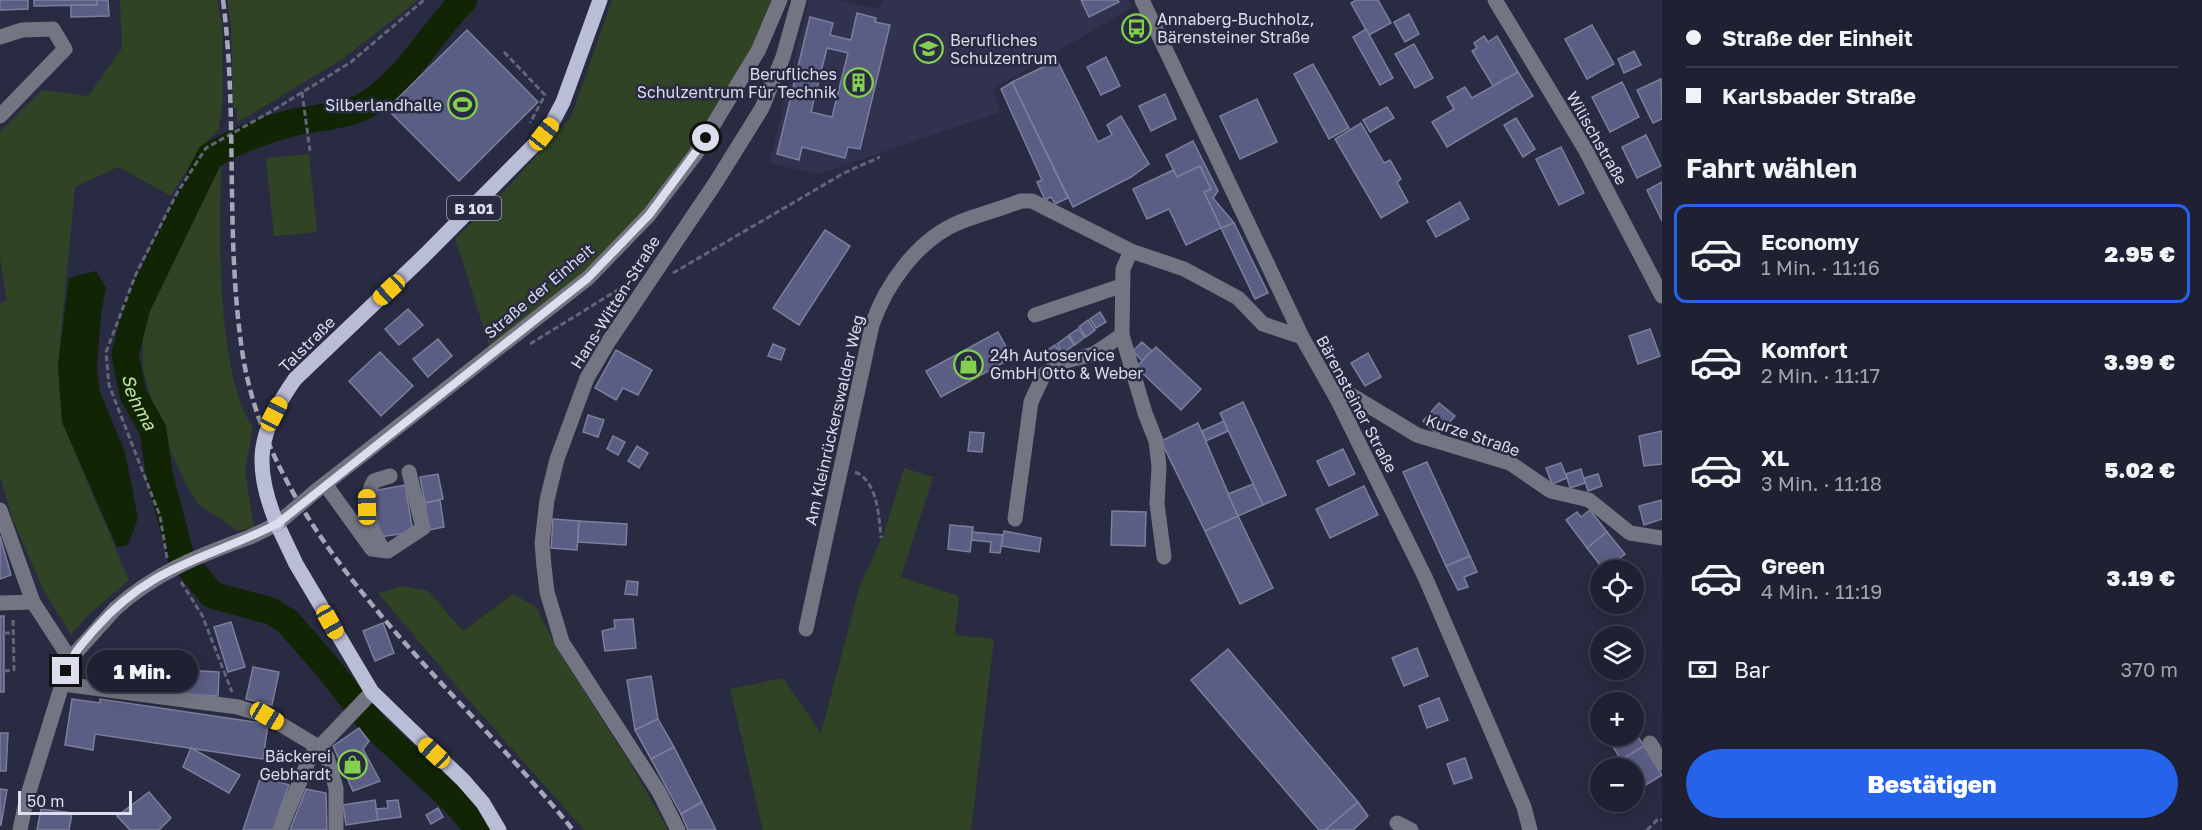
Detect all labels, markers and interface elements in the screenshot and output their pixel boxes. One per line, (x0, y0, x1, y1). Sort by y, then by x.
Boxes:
place label: Annaberg-Buchholz, Bärensteiner Straße (1157, 9, 1315, 47)
bus stop icon: Annaberg-Buchholz, Bärensteiner Straße (1120, 12, 1152, 44)
text: Straße der Einheit (1722, 24, 1913, 51)
place label: Berufliches Schulzentrum (950, 30, 1057, 68)
school or university icon: Berufliches Schulzentrum (913, 33, 945, 65)
place label: Berufliches Schulzentrum Für Technik (637, 64, 837, 102)
building icon: Berufliches Schulzentrum Für Technik (842, 67, 874, 99)
text: Karlsbader Straße (1722, 82, 1916, 109)
street label: Wilischstraße (1562, 88, 1632, 188)
sports icon: Silberlandhalle (447, 89, 479, 121)
place label: Silberlandhalle (325, 95, 442, 115)
car (526, 114, 562, 154)
route start (692, 124, 719, 151)
text: Fahrt wählen (1686, 152, 1857, 184)
road number: B 101 (447, 196, 501, 220)
icon: car (1689, 227, 1743, 281)
text: Economy (1761, 228, 1859, 255)
street label: Hans-Witten-Straße (566, 232, 664, 372)
street label: Straße der Einheit (480, 239, 598, 343)
text: 2.95 € (2105, 240, 2175, 267)
text: 1 Min. · 11:16 (1761, 255, 1880, 279)
car (370, 271, 408, 309)
street label: Talstraße (275, 312, 339, 376)
street label: Am Kleinrückerswalder Weg (800, 313, 868, 527)
street label: Bärensteiner Straße (1312, 332, 1402, 476)
icon: car (1689, 335, 1743, 389)
text: Komfort (1761, 336, 1848, 363)
place label: 24h Autoservice GmbH Otto & Weber (990, 345, 1144, 383)
shop icon: 24h Autoservice GmbH Otto & Weber (953, 348, 985, 380)
text: 3.99 € (2104, 348, 2175, 375)
text: 2 Min. · 11:17 (1761, 363, 1880, 387)
water label: Sehma (118, 372, 162, 434)
car (258, 394, 290, 434)
street label: Kurze Straße (1423, 410, 1523, 460)
icon: car (1689, 443, 1743, 497)
text: XL (1761, 444, 1789, 471)
text: 5.02 € (2104, 456, 2175, 483)
text: 3 Min. · 11:18 (1761, 471, 1882, 495)
car (358, 489, 376, 525)
icon: car (1689, 551, 1743, 605)
text: Green (1761, 552, 1825, 579)
map controls (1590, 560, 1644, 812)
button: locate (1590, 560, 1644, 614)
text: 3.19 € (2107, 564, 2175, 591)
text: 4 Min. · 11:19 (1761, 579, 1882, 603)
car (313, 602, 347, 642)
button: layers (1590, 626, 1644, 680)
callout: 1 Min. (87, 650, 198, 692)
icon: cash (1686, 653, 1719, 686)
text: Bar (1734, 656, 1770, 683)
route end (52, 657, 79, 684)
text: 370 m (2121, 657, 2178, 681)
text: 1 Min. (114, 659, 172, 683)
button: + (1590, 692, 1644, 746)
car (247, 699, 287, 733)
car (415, 734, 453, 772)
place label: Bäckerei Gebhardt (259, 746, 331, 784)
shop icon: Bäckerei Gebhardt (336, 749, 368, 781)
button: Bestätigen (1686, 749, 2178, 818)
button: − (1590, 758, 1644, 812)
scale bar (18, 788, 132, 816)
text: 50 m (27, 791, 64, 811)

